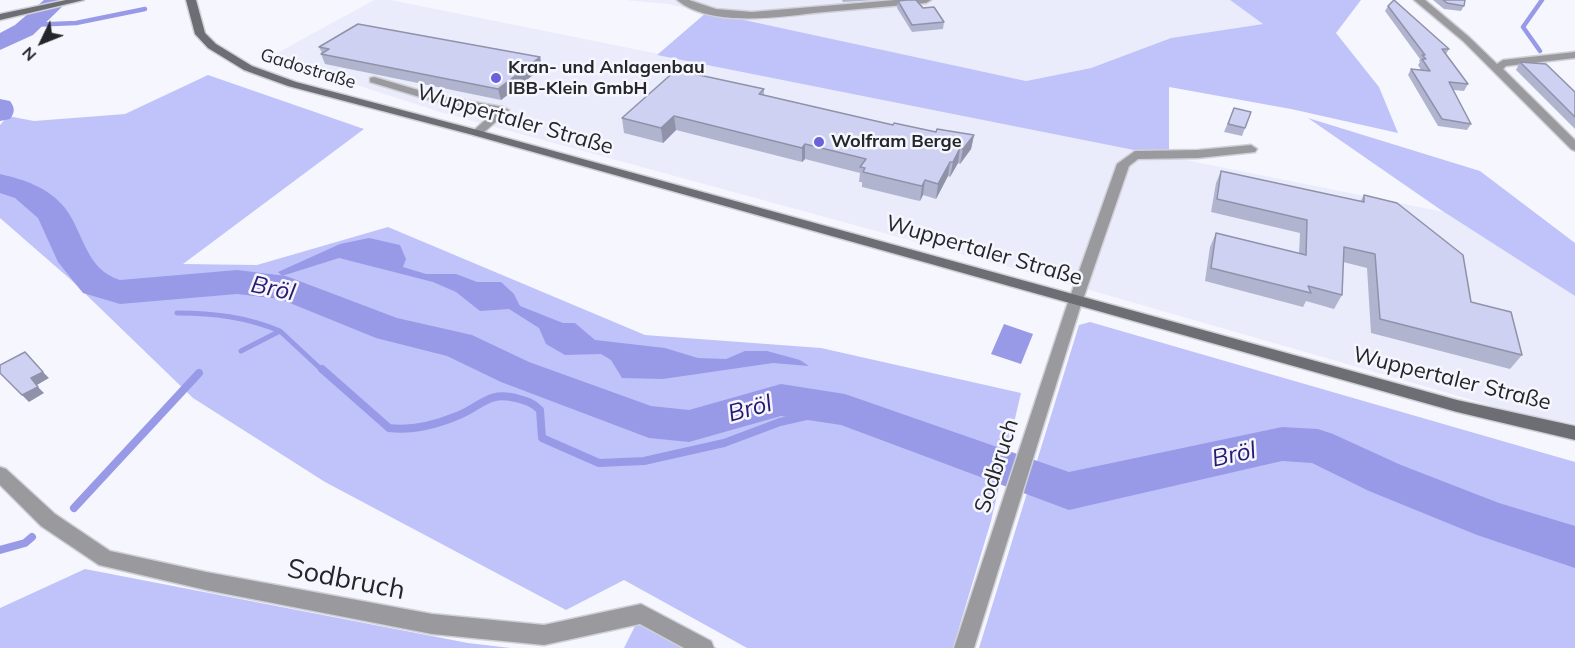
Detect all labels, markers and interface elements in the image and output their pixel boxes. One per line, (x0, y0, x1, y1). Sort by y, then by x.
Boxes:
north arrow (12, 12, 72, 72)
text: N (17, 43, 40, 66)
street label: Gadostraße (258, 44, 358, 94)
place label: Kran- und Anlagenbau IBB-Klein GmbH (508, 57, 705, 100)
marker: Kran- und Anlagenbau IBB-Klein GmbH (489, 71, 503, 85)
street label: Wuppertaler Straße (414, 79, 616, 161)
place label: Wolfram Berge (831, 131, 962, 153)
marker: Wolfram Berge (812, 135, 826, 149)
street label: Wuppertaler Straße (883, 210, 1085, 292)
water label: Bröl (248, 270, 298, 308)
street label: Wuppertaler Straße (1350, 342, 1554, 416)
water label: Bröl (725, 389, 775, 429)
street label: Sodbruch (969, 416, 1025, 516)
water label: Bröl (1209, 436, 1259, 474)
street label: Sodbruch (284, 553, 408, 607)

